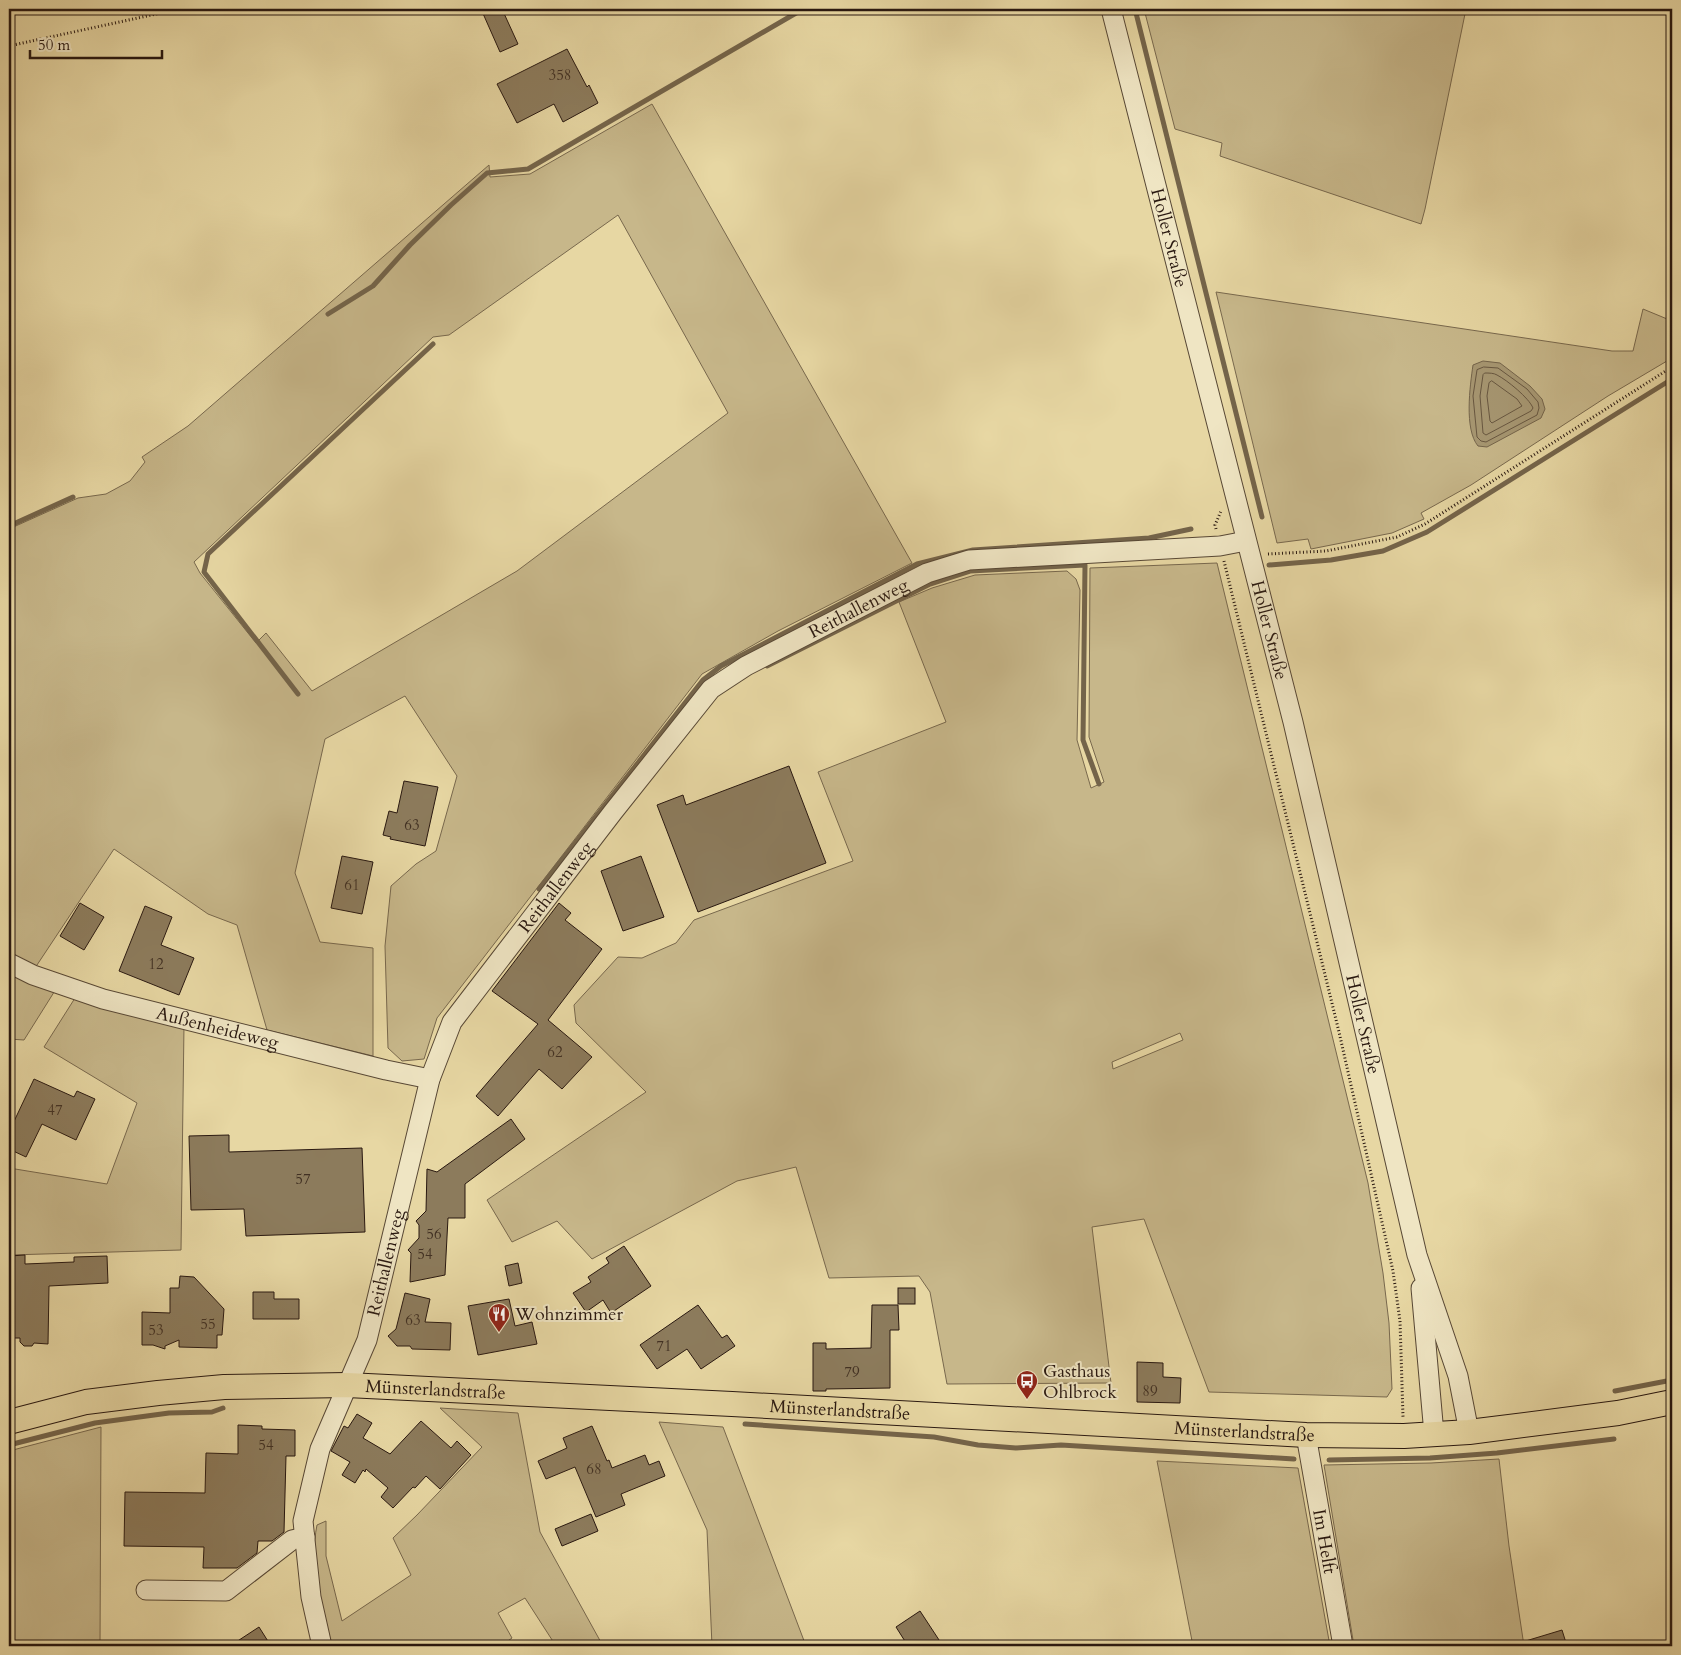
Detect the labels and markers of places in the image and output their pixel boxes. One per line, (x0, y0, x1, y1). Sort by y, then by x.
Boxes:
restaurant icon: Wohnzimmer (487, 1302, 511, 1333)
place label: Wohnzimmer (514, 1302, 623, 1327)
place label: Gasthaus Ohlbrock (1043, 1359, 1117, 1405)
bus stop icon: Gasthaus Ohlbrock (1015, 1369, 1039, 1400)

